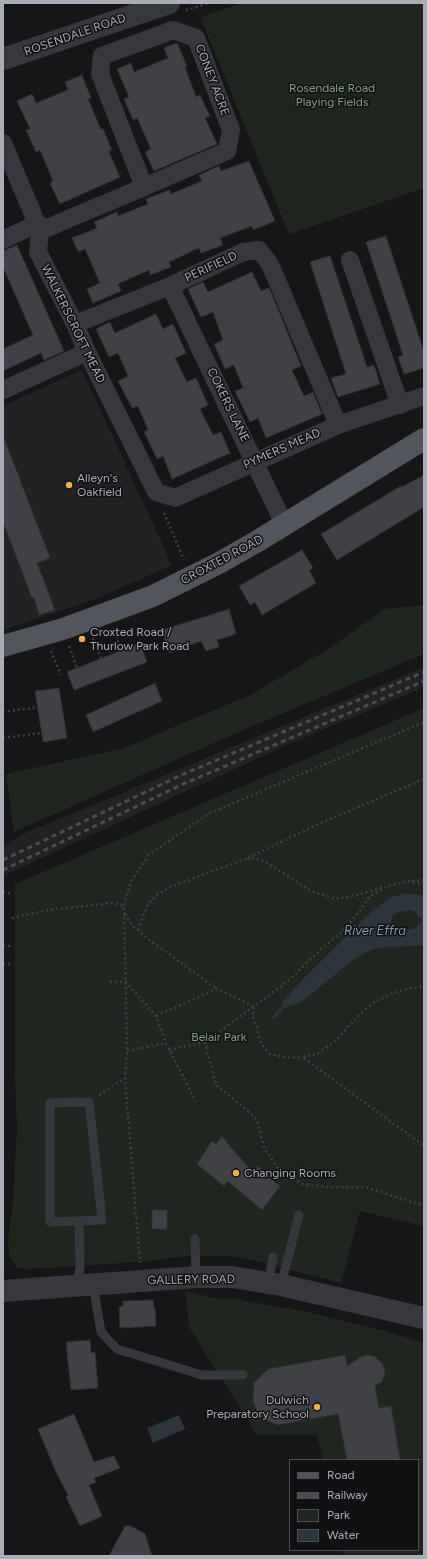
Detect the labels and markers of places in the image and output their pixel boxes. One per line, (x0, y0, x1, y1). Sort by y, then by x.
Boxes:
place label: Alleyn's Oakfield (77, 471, 122, 499)
marker: Alleyn's Oakfield (64, 480, 74, 490)
place label: Croxted Road / Thurlow Park Road (90, 625, 189, 653)
marker: Croxted Road / Thurlow Park Road (77, 634, 87, 644)
place label: Changing Rooms (244, 1166, 336, 1180)
marker: Changing Rooms (231, 1168, 241, 1178)
place label: Dulwich Preparatory School (206, 1393, 309, 1421)
marker: Dulwich Preparatory School (312, 1402, 322, 1412)

